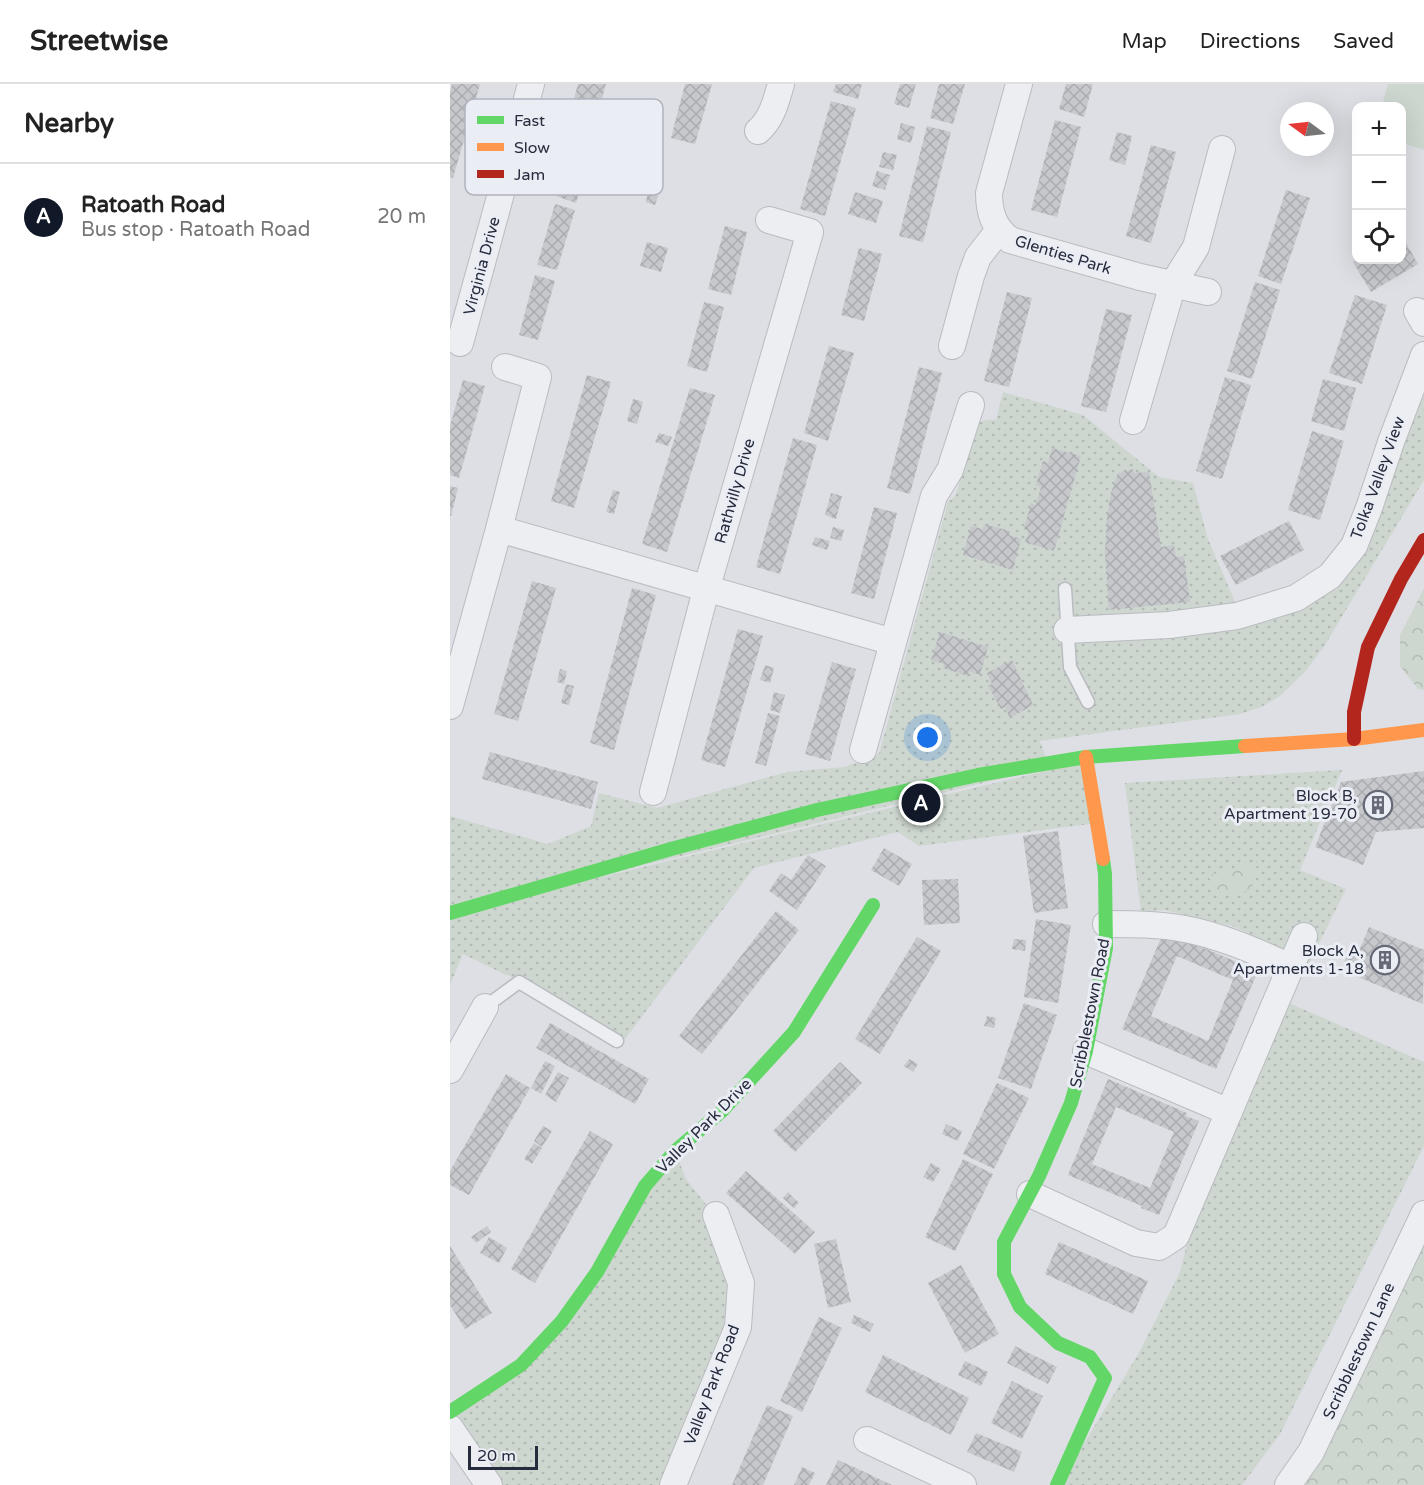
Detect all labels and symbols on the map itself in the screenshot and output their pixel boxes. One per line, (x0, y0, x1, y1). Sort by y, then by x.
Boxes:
legend (465, 99, 663, 195)
north arrow (1280, 102, 1334, 156)
text: Fast (514, 111, 545, 131)
text: Slow (514, 138, 550, 158)
text: Jam (514, 165, 545, 185)
street label: Virginia Drive (459, 215, 505, 317)
street label: Glenties Park (1012, 231, 1114, 279)
street label: Tolka Valley View (1346, 413, 1410, 542)
street label: Rathvilly Drive (710, 436, 760, 546)
your location (913, 723, 942, 752)
pin: A (902, 780, 940, 826)
place label: Block B, Apartment 19-70 (1224, 786, 1357, 824)
building icon: Block B, Apartment 19-70 (1362, 789, 1394, 821)
street label: Scribblestown Road (1066, 937, 1114, 1089)
place label: Block A, Apartments 1-18 (1233, 941, 1364, 979)
building icon: Block A, Apartments 1-18 (1369, 944, 1401, 976)
street label: Valley Park Drive (652, 1074, 756, 1178)
street label: Scribblestown Lane (1319, 1279, 1399, 1423)
street label: Valley Park Road (680, 1322, 744, 1448)
scale bar (468, 1443, 538, 1470)

